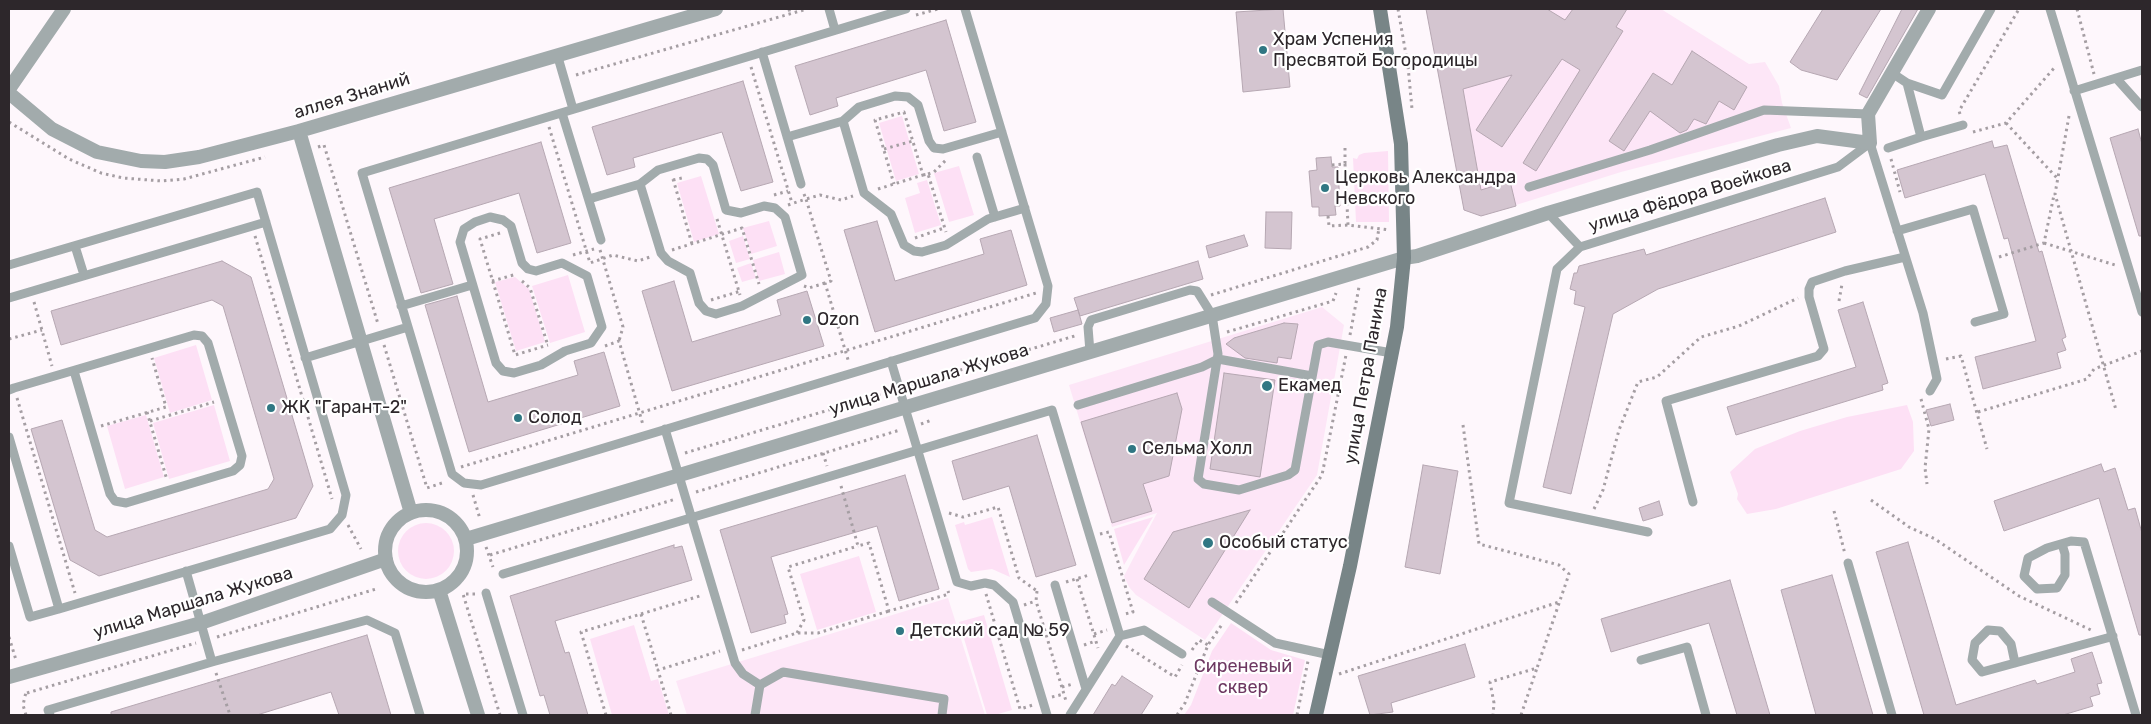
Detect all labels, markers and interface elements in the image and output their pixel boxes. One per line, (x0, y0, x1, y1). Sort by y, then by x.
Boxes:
place label: Храм Успения Пресвятой Богородицы (1273, 29, 1478, 72)
marker: Храм Успения Пресвятой Богородицы (1257, 44, 1269, 56)
street label: аллея Знаний (291, 68, 413, 124)
street label: улица Фёдора Воейкова (1586, 155, 1794, 237)
place label: Церковь Александра Невского (1335, 167, 1516, 210)
marker: Церковь Александра Невского (1319, 182, 1331, 194)
street label: улица Петра Панина (1340, 286, 1392, 466)
place label: Ozon (817, 309, 859, 331)
marker: Ozon (801, 314, 813, 326)
street label: улица Маршала Жукова (827, 339, 1031, 421)
place label: Екамед (1278, 375, 1342, 397)
marker: Екамед (1260, 379, 1274, 393)
place label: ЖК "Гарант-2" (281, 397, 407, 419)
marker: ЖК "Гарант-2" (265, 402, 277, 414)
place label: Солод (528, 407, 582, 429)
marker: Солод (512, 412, 524, 424)
place label: Сельма Холл (1142, 438, 1253, 460)
marker: Сельма Холл (1126, 443, 1138, 455)
place label: Особый статус (1219, 532, 1348, 554)
marker: Особый статус (1201, 536, 1215, 550)
street label: улица Маршала Жукова (91, 562, 295, 644)
place label: Детский сад № 59 (910, 620, 1070, 642)
marker: Детский сад № 59 (894, 625, 906, 637)
park label: Сиреневый сквер (1194, 656, 1292, 699)

